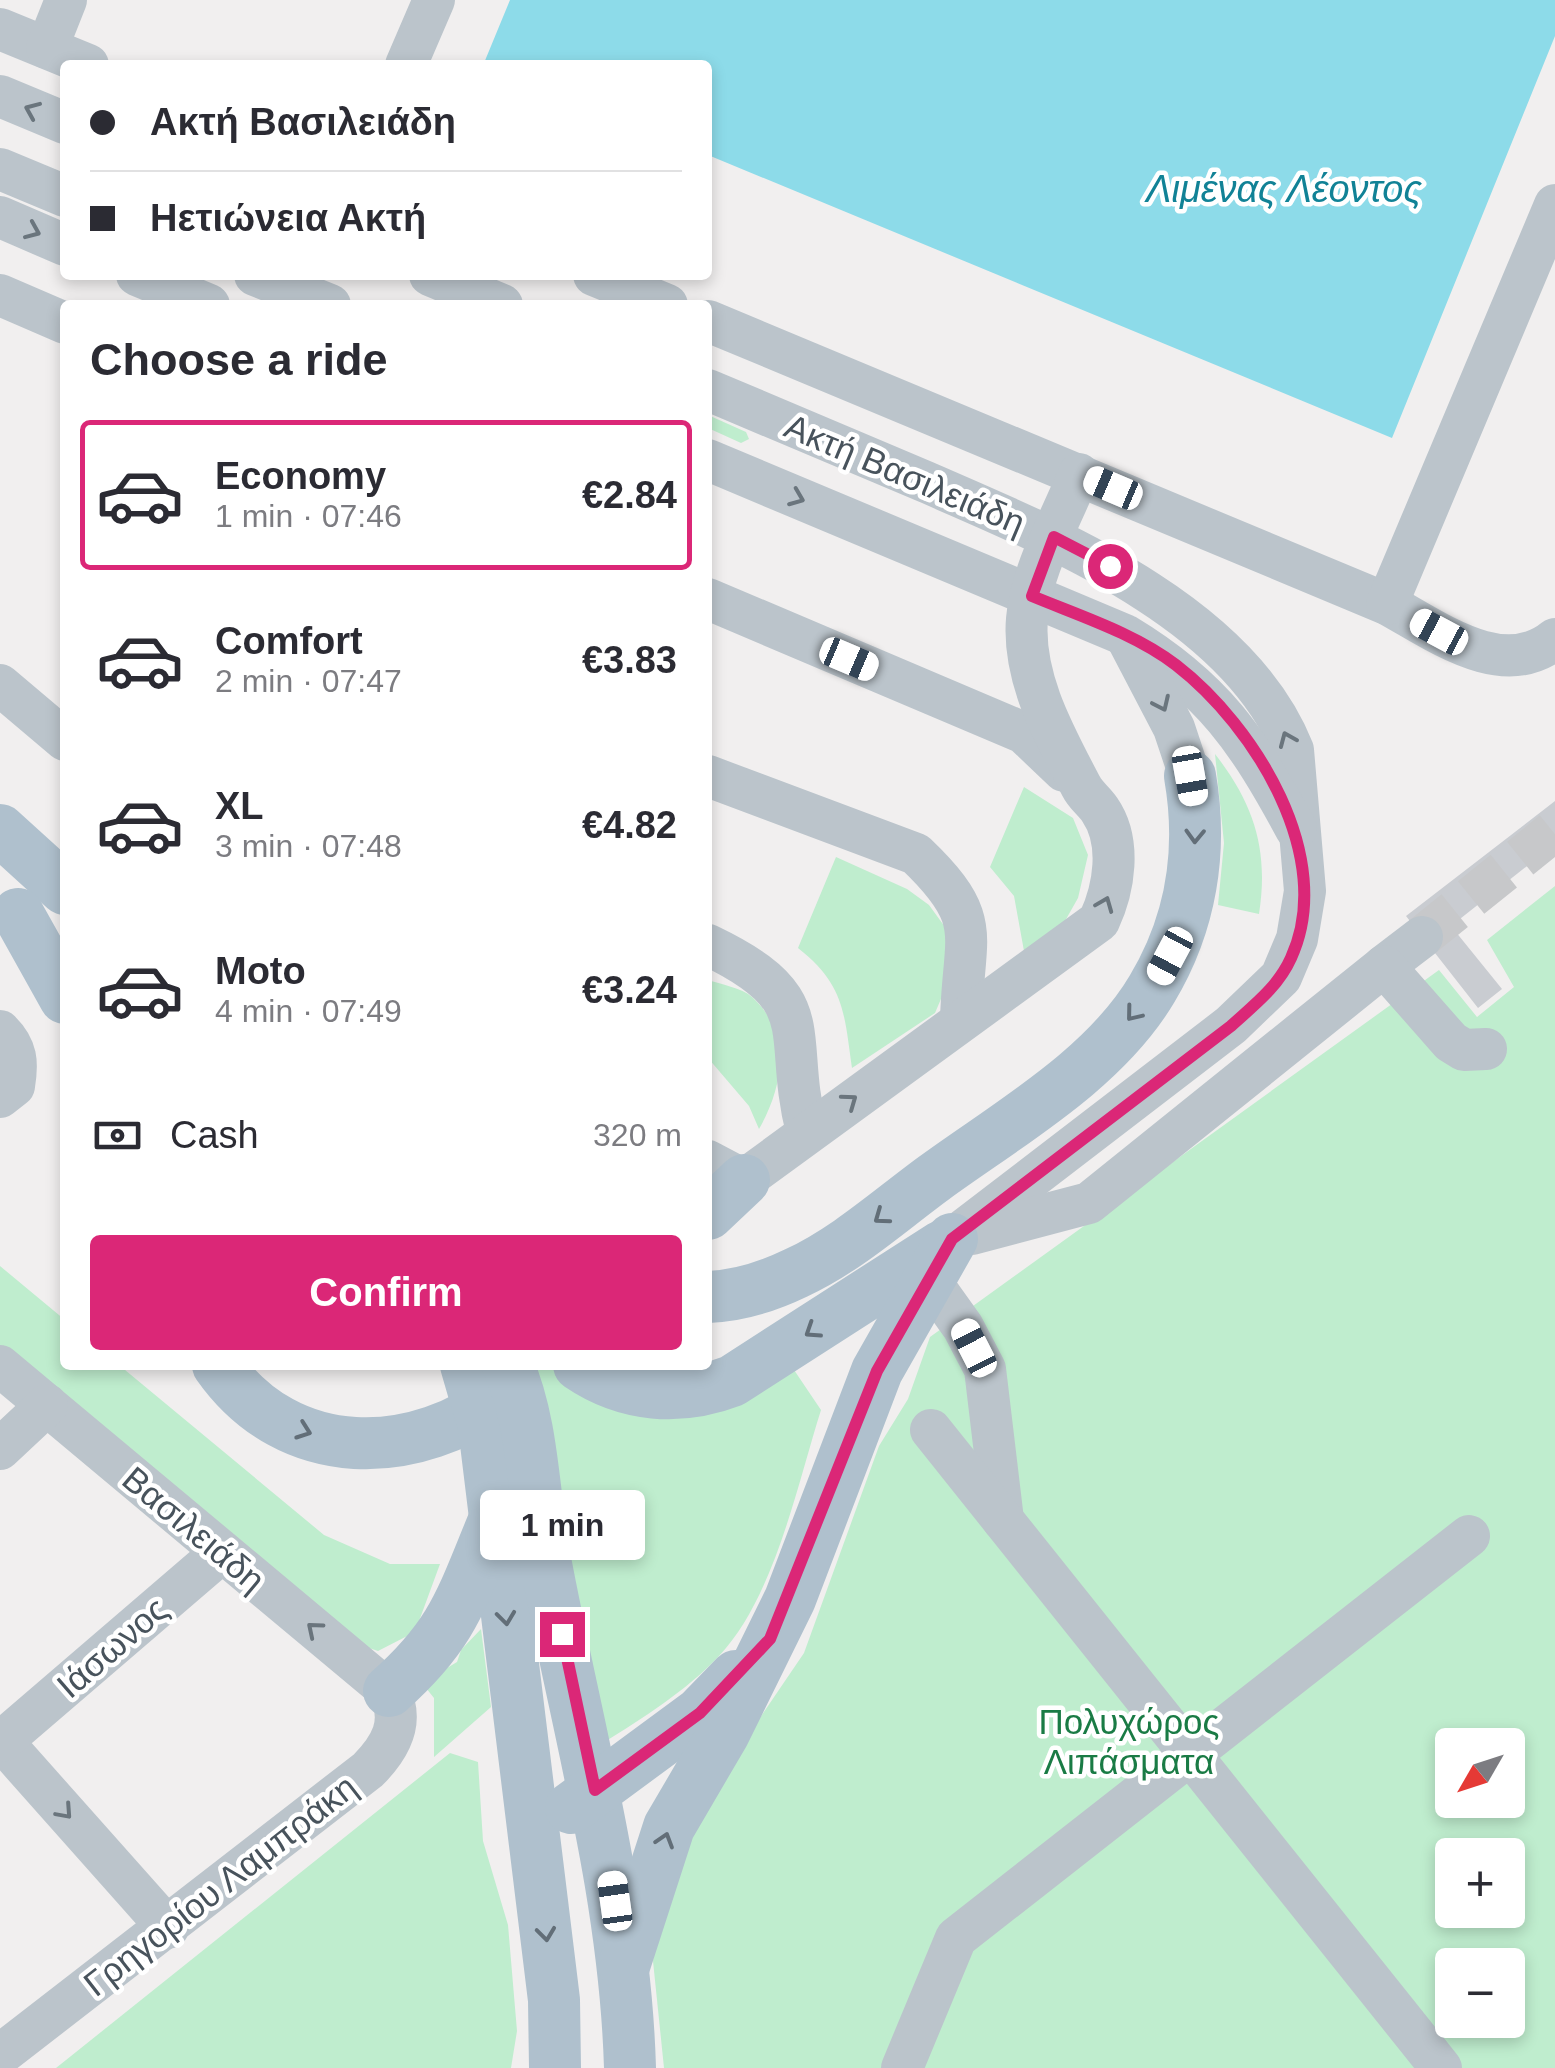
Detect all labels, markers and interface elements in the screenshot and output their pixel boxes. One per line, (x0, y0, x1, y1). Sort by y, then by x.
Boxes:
text: Ακτή Βασιλειάδη (150, 101, 456, 143)
one-way arrow (25, 102, 43, 122)
water label: Λιμένας Λέοντος (1144, 168, 1422, 210)
text: Ηετιώνεια Ακτή (150, 197, 426, 239)
one-way arrow (22, 219, 40, 239)
text: Choose a ride (90, 334, 388, 385)
street label: Ακτή Βασιλειάδη (779, 406, 1031, 542)
icon: car (95, 450, 185, 540)
text: Economy (215, 455, 386, 497)
car (1080, 462, 1146, 514)
text: €2.84 (582, 474, 677, 516)
one-way arrow (787, 487, 805, 507)
text: 1 min · 07:46 (215, 498, 402, 534)
route start (1088, 544, 1133, 589)
car (1405, 605, 1473, 659)
icon: car (95, 615, 185, 705)
text: Comfort (215, 620, 363, 662)
car (816, 633, 882, 685)
text: €3.83 (582, 639, 677, 681)
text: 2 min · 07:47 (215, 663, 402, 699)
one-way arrow (1150, 693, 1170, 711)
one-way arrow (1279, 731, 1299, 749)
car (1170, 744, 1210, 808)
icon: car (95, 780, 185, 870)
text: XL (215, 785, 264, 827)
text: €4.82 (582, 804, 677, 846)
text: 3 min · 07:48 (215, 828, 402, 864)
one-way arrow (1185, 828, 1206, 844)
one-way arrow (1094, 896, 1114, 914)
car (1143, 922, 1197, 990)
icon: car (95, 945, 185, 1035)
text: Moto (215, 950, 306, 992)
text: €3.24 (582, 969, 677, 1011)
text: 4 min · 07:49 (215, 993, 402, 1029)
one-way arrow (1127, 1003, 1145, 1021)
one-way arrow (839, 1095, 857, 1112)
icon: cash (90, 1108, 145, 1163)
text: Cash (170, 1114, 259, 1156)
text: 320 m (593, 1117, 682, 1153)
one-way arrow (874, 1206, 892, 1223)
button: Confirm (90, 1235, 682, 1350)
car (947, 1314, 1001, 1382)
one-way arrow (804, 1318, 822, 1337)
one-way arrow (295, 1419, 312, 1440)
street label: Βασιλειάδη (115, 1458, 273, 1600)
callout: 1 min (480, 1489, 644, 1559)
text: 1 min (521, 1507, 604, 1543)
street label: Ιάσωνος (49, 1589, 175, 1705)
one-way arrow (495, 1611, 516, 1627)
route end (540, 1612, 585, 1657)
one-way arrow (307, 1622, 325, 1640)
park label: Πολυχώρος Λιπάσματα (1039, 1702, 1219, 1781)
north arrow (1435, 1728, 1525, 1818)
map controls (1435, 1728, 1525, 2038)
street label: Γρηγορίου Λαμπράκη (76, 1767, 364, 2003)
one-way arrow (53, 1800, 71, 1819)
one-way arrow (653, 1833, 674, 1850)
button: + (1435, 1838, 1525, 1928)
car (596, 1869, 634, 1933)
one-way arrow (535, 1926, 556, 1942)
button: − (1435, 1948, 1525, 2038)

